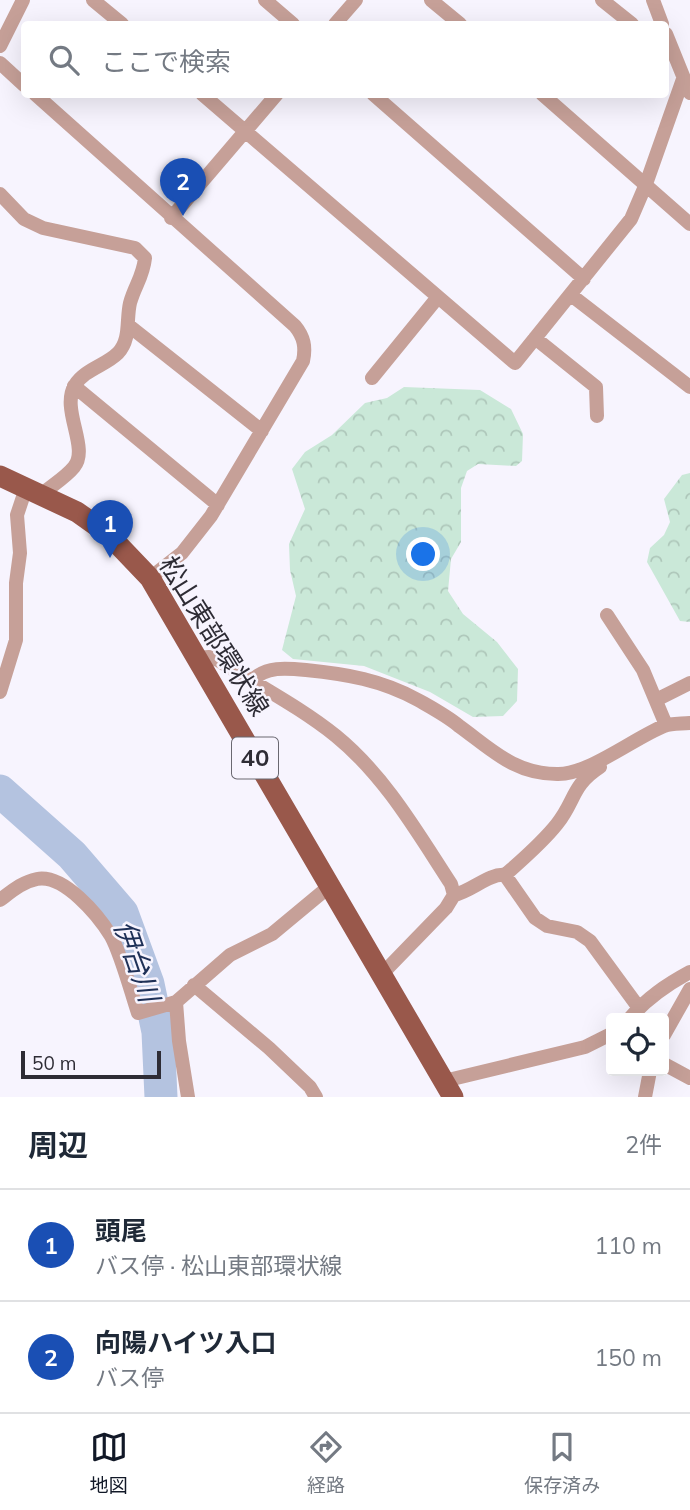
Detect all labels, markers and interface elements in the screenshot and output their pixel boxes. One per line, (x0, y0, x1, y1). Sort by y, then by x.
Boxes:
search box (21, 21, 669, 98)
icon: search (45, 41, 83, 79)
text: ここで検索 (101, 45, 231, 78)
pin: 2 (160, 158, 206, 216)
pin: 1 (87, 500, 133, 558)
your location (406, 537, 440, 571)
street label: 松山東部環状線 (152, 550, 277, 722)
road number: 40 (232, 738, 278, 778)
water label: 伊台川 (107, 915, 169, 1009)
map controls (606, 1013, 669, 1076)
button: locate (606, 1013, 669, 1076)
scale bar (21, 1048, 161, 1080)
text: 50 m (32, 1051, 76, 1075)
text: 周辺 (28, 1126, 88, 1164)
text: 2件 (625, 1130, 662, 1159)
text: 頭尾 (95, 1214, 147, 1247)
text: 1 (44, 1231, 58, 1260)
text: 110 m (594, 1231, 662, 1260)
text: バス停 · 松山東部環状線 (95, 1251, 342, 1280)
text: 向陽ハイツ入口 (95, 1326, 276, 1359)
text: 2 (44, 1343, 58, 1372)
text: 150 m (594, 1343, 662, 1372)
text: バス停 (95, 1363, 164, 1392)
tab: 地図 (90, 1428, 128, 1497)
tab: 経路 (307, 1428, 345, 1497)
tab: 保存済み (524, 1428, 600, 1497)

